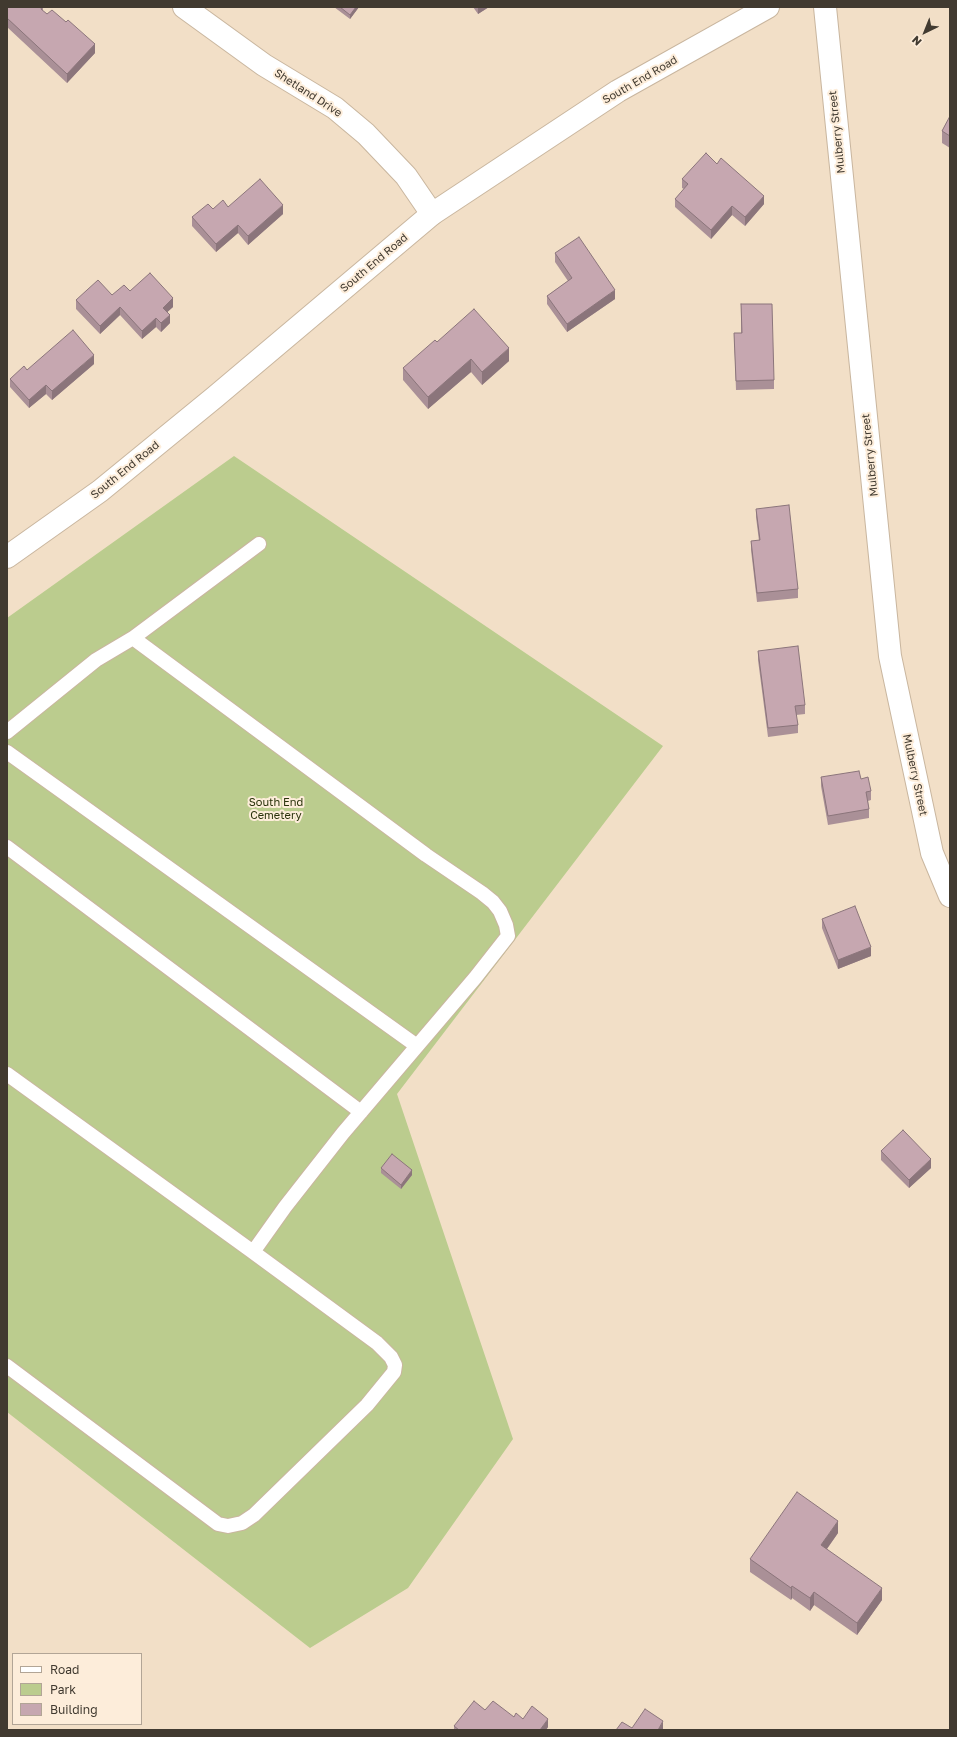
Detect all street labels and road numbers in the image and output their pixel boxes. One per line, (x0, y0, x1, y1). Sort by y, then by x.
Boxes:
street label: South End Road (600, 53, 680, 107)
street label: Shetland Drive (272, 66, 344, 120)
street label: Mulberry Street (826, 90, 848, 174)
street label: South End Road (338, 231, 410, 295)
street label: Mulberry Street (859, 413, 881, 497)
street label: South End Road (88, 438, 162, 502)
street label: Mulberry Street (900, 733, 930, 817)

